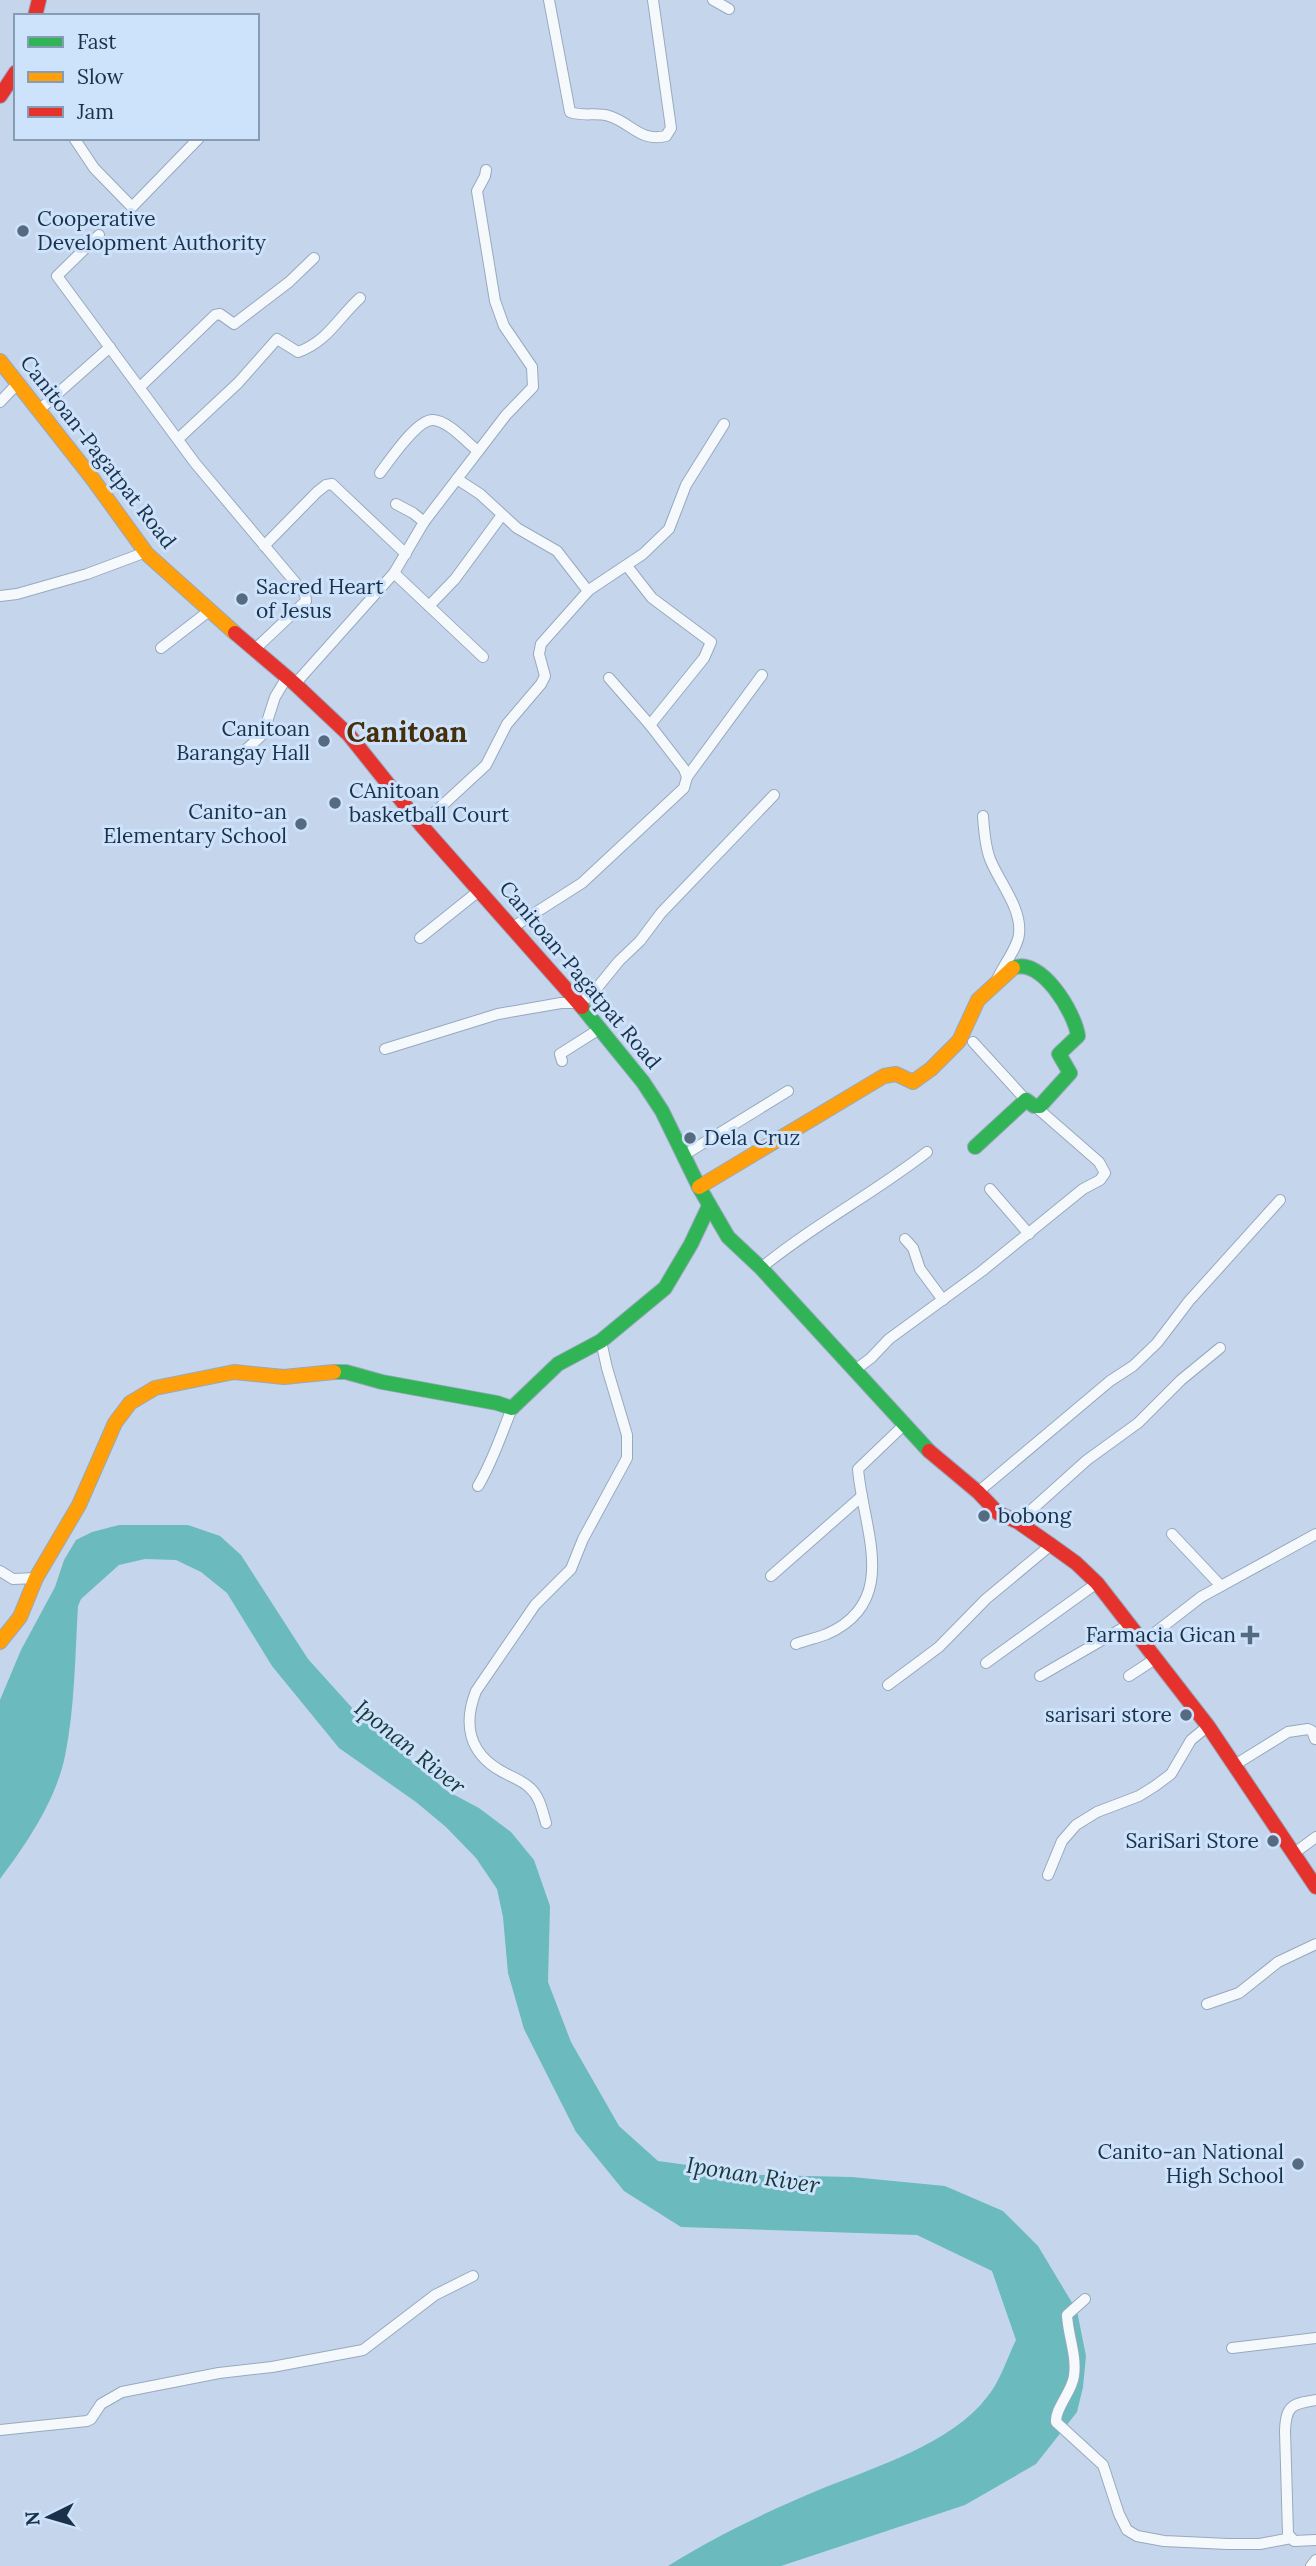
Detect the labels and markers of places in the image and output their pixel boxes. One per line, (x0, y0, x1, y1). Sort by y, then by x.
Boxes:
place label: Cooperative Development Authority (37, 205, 266, 256)
marker: Cooperative Development Authority (15, 223, 31, 239)
place label: Sacred Heart of Jesus (256, 573, 385, 624)
marker: Sacred Heart of Jesus (234, 591, 250, 607)
place label: Canitoan Barangay Hall (176, 715, 310, 766)
marker: Canitoan Barangay Hall (316, 733, 332, 749)
place label: CAnitoan basketball Court (349, 777, 510, 828)
marker: CAnitoan basketball Court (327, 795, 343, 811)
place label: Canito-an Elementary School (103, 798, 287, 849)
marker: Canito-an Elementary School (293, 816, 309, 832)
place label: Dela Cruz (704, 1124, 800, 1151)
marker: Dela Cruz (682, 1130, 698, 1146)
place label: bobong (998, 1502, 1072, 1529)
marker: bobong (976, 1508, 992, 1524)
place label: Farmacia Gican (1086, 1621, 1236, 1648)
marker: Farmacia Gican (1242, 1627, 1258, 1643)
place label: sarisari store (1045, 1701, 1172, 1728)
marker: sarisari store (1178, 1707, 1194, 1723)
place label: SariSari Store (1125, 1827, 1259, 1854)
marker: SariSari Store (1265, 1833, 1281, 1849)
place label: Canito-an National High School (1098, 2138, 1284, 2189)
marker: Canito-an National High School (1290, 2156, 1306, 2172)

